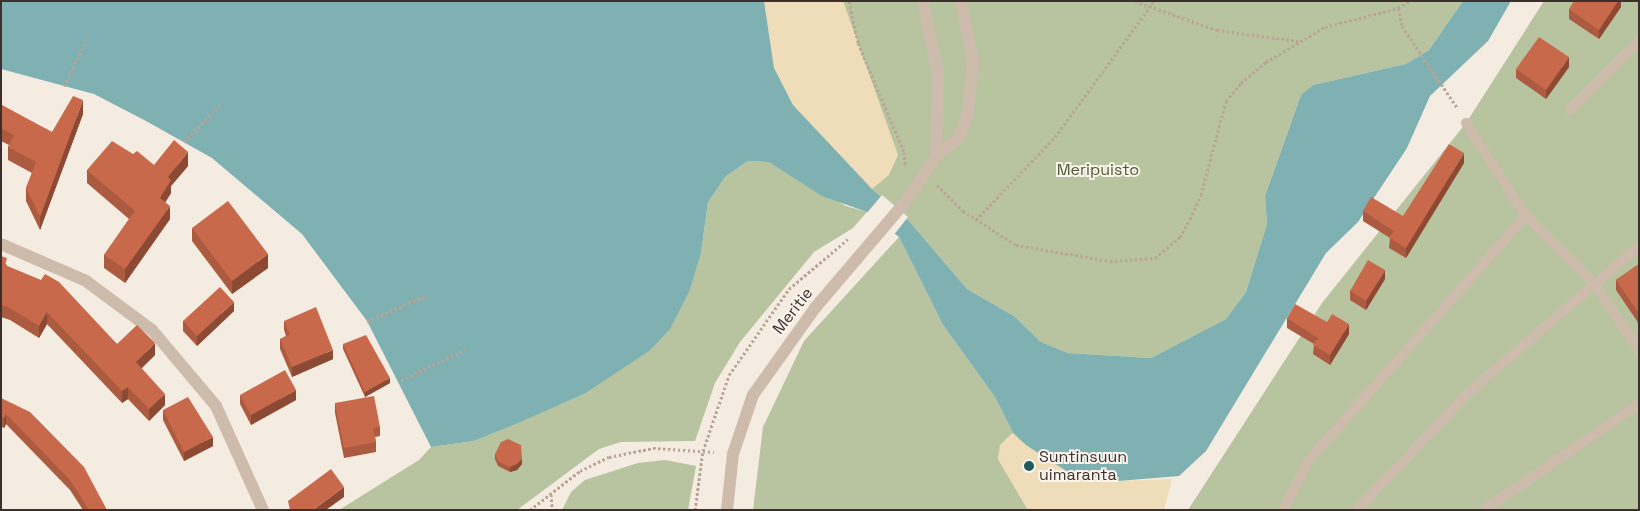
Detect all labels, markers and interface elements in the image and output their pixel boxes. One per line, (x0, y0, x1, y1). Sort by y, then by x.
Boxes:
park label: Meripuisto (1057, 160, 1139, 180)
street label: Meritie (769, 284, 817, 338)
place label: Suntinsuun uimaranta (1039, 447, 1127, 485)
marker: Suntinsuun uimaranta (1023, 460, 1035, 472)

